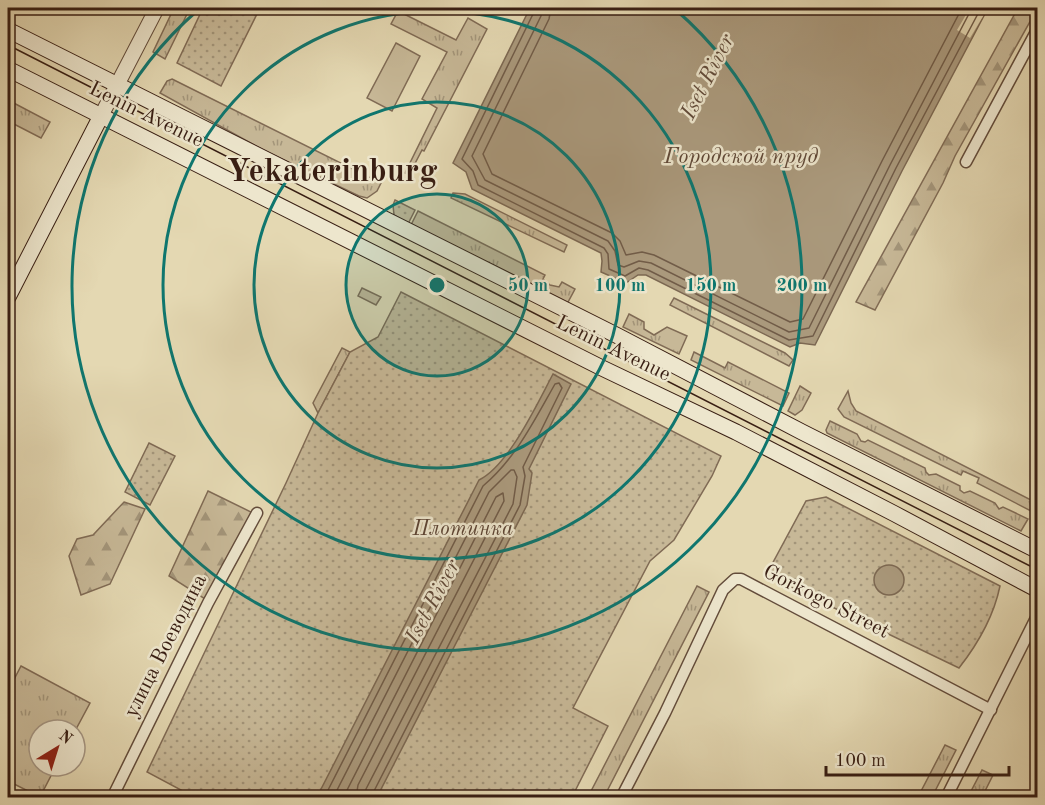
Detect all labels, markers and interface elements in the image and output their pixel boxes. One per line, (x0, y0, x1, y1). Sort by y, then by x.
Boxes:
water label: Iset River (677, 30, 739, 124)
street label: Lenin Avenue (85, 78, 207, 152)
water label: Городской пруд (663, 146, 818, 168)
district label: Yekaterinburg (227, 156, 437, 189)
centre of rings (427, 275, 447, 295)
text: 50 m (508, 277, 548, 295)
text: 100 m (595, 277, 645, 295)
text: 150 m (686, 277, 736, 295)
text: 200 m (777, 277, 827, 295)
street label: Lenin Avenue (552, 312, 674, 386)
park label: Плотинка (412, 519, 513, 540)
water label: Iset River (401, 556, 465, 649)
street label: Gorkogo Street (759, 561, 893, 643)
street label: улица Воеводина (121, 571, 211, 721)
north arrow (27, 718, 87, 778)
text: N (55, 728, 75, 748)
scale bar (826, 739, 1009, 777)
text: 100 m (835, 752, 886, 770)

